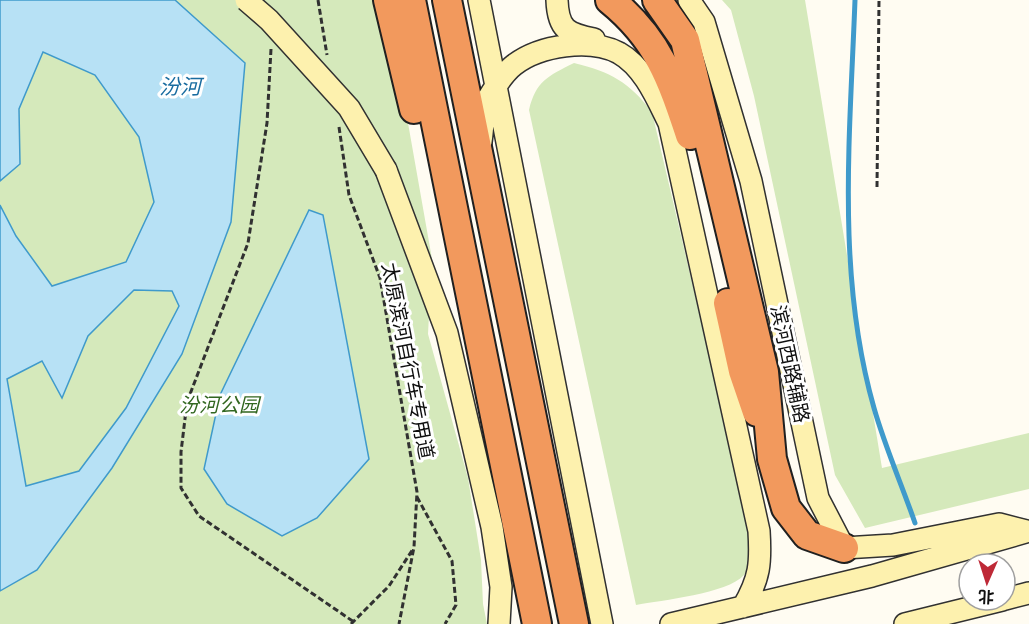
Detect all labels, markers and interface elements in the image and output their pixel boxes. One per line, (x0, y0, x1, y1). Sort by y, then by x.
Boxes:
water label: 汾河 (159, 74, 205, 100)
street label: 太原滨河自行车专用道 (377, 261, 439, 461)
street label: 滨河西路辅路 (766, 303, 814, 425)
park label: 汾河公园 (179, 393, 262, 417)
north arrow (957, 552, 1017, 612)
text: 北 (978, 587, 995, 607)

